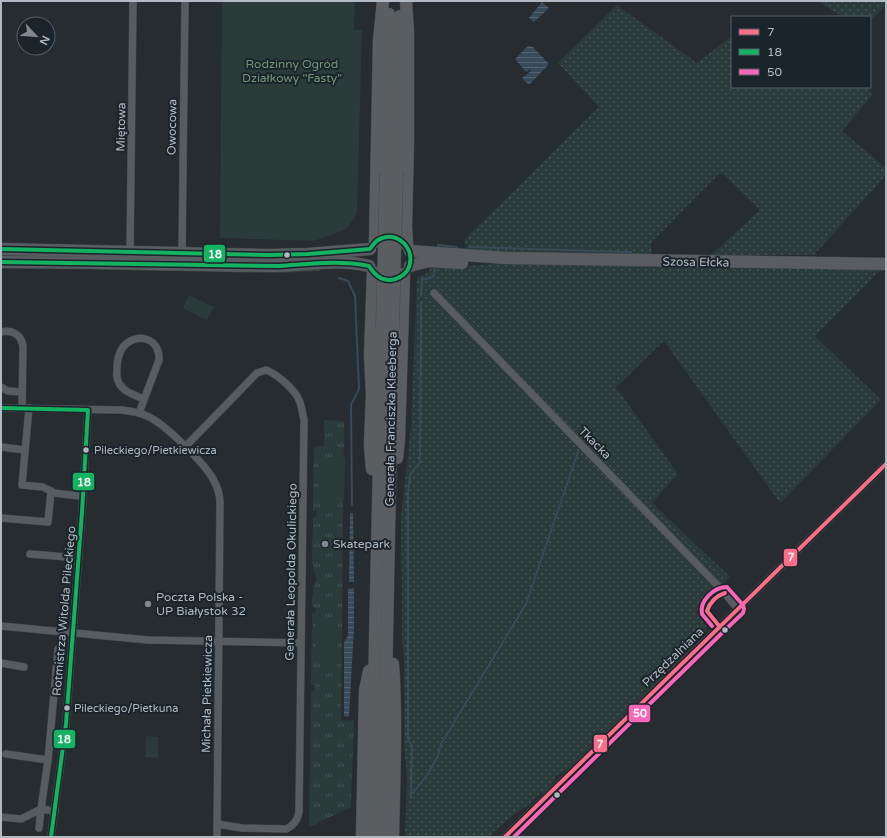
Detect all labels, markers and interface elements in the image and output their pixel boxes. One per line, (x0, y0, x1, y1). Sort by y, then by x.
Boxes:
north arrow (16, 16, 56, 56)
legend (731, 16, 871, 88)
text: 7 (767, 25, 775, 39)
text: N (37, 33, 52, 47)
text: 18 (767, 45, 782, 59)
park label: Rodzinny Ogród Działkowy "Fasty" (242, 57, 342, 85)
text: 50 (767, 65, 783, 79)
street label: Owocowa (165, 99, 179, 155)
street label: Miętowa (114, 102, 128, 152)
line badge: 18 (203, 244, 226, 263)
text: 18 (208, 248, 222, 261)
unlabelled marker (282, 250, 292, 260)
street label: Szosa Ełcka (663, 254, 729, 270)
street label: Generała Franciszka Kleeberga (382, 331, 400, 507)
street label: Tkacka (576, 424, 614, 462)
place label: Pileckiego/Pietkiewicza (94, 444, 217, 457)
marker: Pileckiego/Pietkiewicza (81, 445, 91, 455)
line badge: 18 (72, 472, 95, 491)
text: 18 (77, 476, 91, 489)
street label: Generała Leopolda Okulickiego (282, 483, 300, 661)
street label: Rotmistrza Witolda Pileckiego (50, 525, 78, 697)
place label: Skatepark (333, 537, 391, 551)
marker: Skatepark (320, 539, 330, 549)
line badge: 7 (783, 548, 798, 567)
text: 7 (788, 551, 795, 564)
place label: Poczta Polska - UP Białystok 32 (156, 590, 246, 618)
marker: Poczta Polska - UP Białystok 32 (143, 599, 153, 609)
street label: Przędzalniana (639, 624, 707, 690)
unlabelled marker (720, 625, 730, 635)
street label: Michała Pietkiewicza (199, 635, 215, 753)
place label: Pileckiego/Pietkuna (74, 702, 178, 715)
marker: Pileckiego/Pietkuna (62, 703, 72, 713)
line badge: 50 (628, 704, 651, 723)
text: 50 (633, 707, 647, 720)
line badge: 18 (53, 729, 76, 749)
text: 18 (57, 733, 71, 746)
line badge: 7 (593, 734, 608, 753)
text: 7 (597, 738, 604, 751)
unlabelled marker (552, 790, 562, 800)

